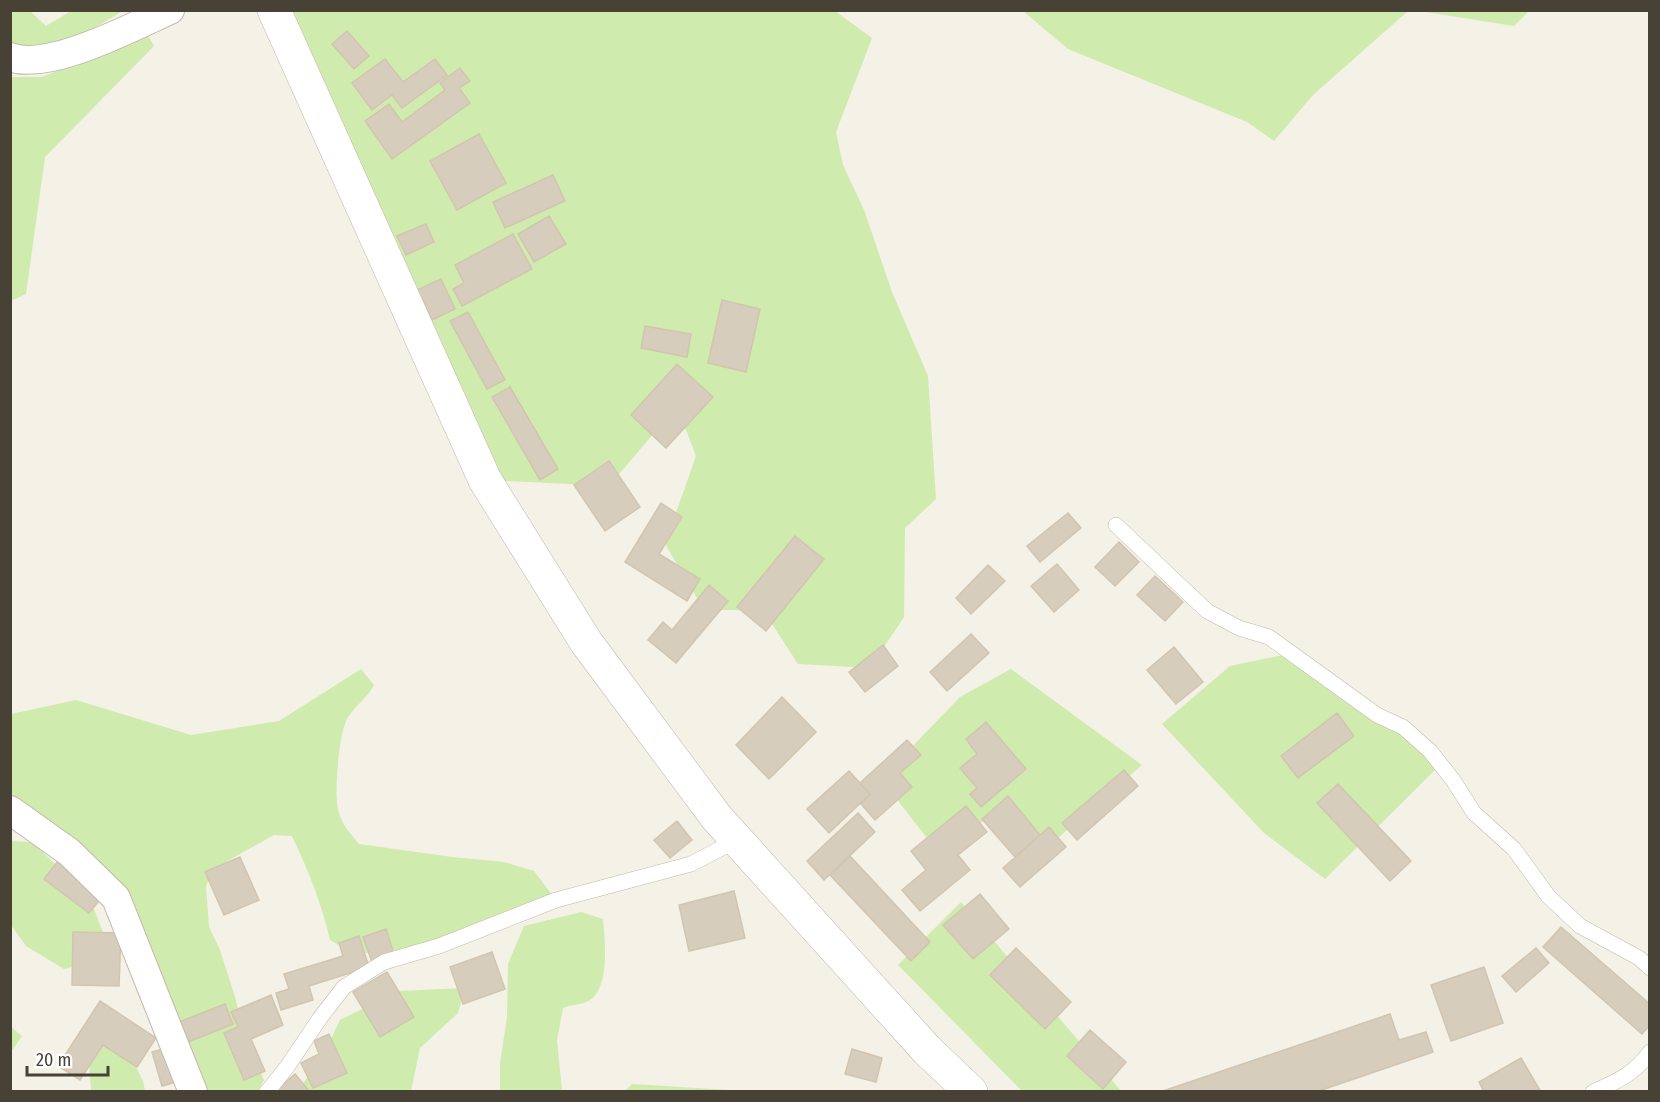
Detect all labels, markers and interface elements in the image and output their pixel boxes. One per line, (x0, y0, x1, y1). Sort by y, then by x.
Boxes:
scale bar (27, 1039, 108, 1077)
text: 20 m (36, 1049, 71, 1071)

